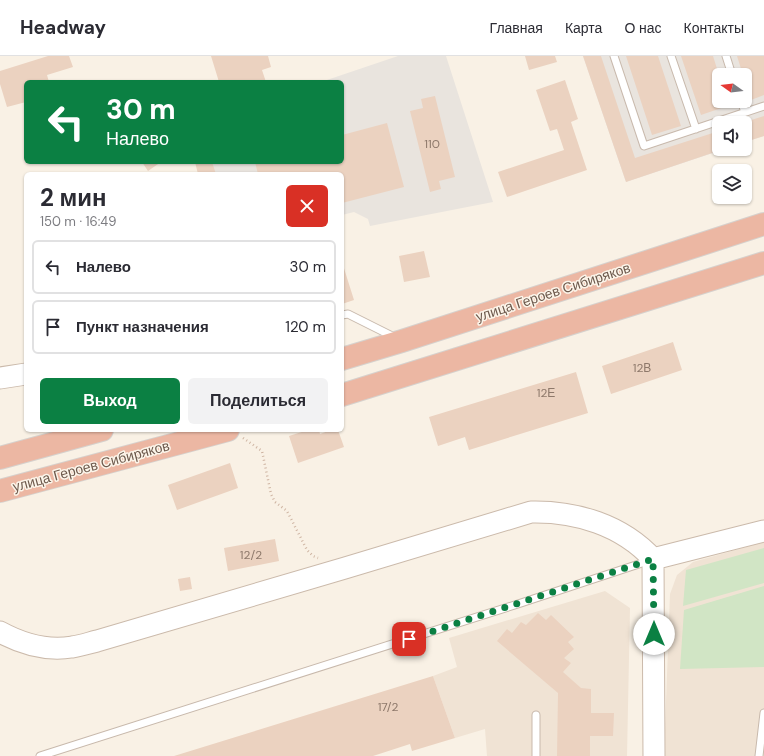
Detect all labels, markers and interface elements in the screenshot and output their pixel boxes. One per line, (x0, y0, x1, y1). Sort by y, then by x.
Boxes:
text: Headway (20, 15, 106, 40)
text: Главная (490, 19, 543, 37)
text: Карта (565, 19, 602, 37)
text: О нас (624, 19, 662, 37)
text: Контакты (684, 19, 744, 37)
north arrow (712, 68, 752, 108)
map controls (712, 68, 752, 204)
text: 30 m (106, 91, 176, 128)
icon: left (40, 96, 92, 148)
button: sound (712, 116, 752, 156)
text: Налево (106, 127, 169, 151)
house number: 110 (424, 136, 440, 152)
button: layers (712, 164, 752, 204)
text: 2 мин (40, 182, 107, 213)
button: close (286, 185, 328, 227)
text: 150 m · 16:49 (40, 213, 116, 230)
icon: left (42, 256, 64, 278)
text: Налево (76, 257, 131, 277)
text: 30 m (290, 257, 326, 277)
street label: улица Героев Сибиряков (473, 258, 633, 326)
icon: arrive (42, 316, 64, 338)
text: Пункт назначения (76, 317, 209, 337)
text: 120 m (285, 317, 326, 337)
house number: 12В (633, 360, 651, 376)
button: Выход (40, 378, 180, 424)
button: Поделиться (188, 378, 328, 424)
house number: 12Е (537, 385, 555, 401)
street label: улица Героев Сибиряков (11, 436, 171, 496)
house number: 12/2 (240, 547, 262, 563)
position arrow (633, 613, 675, 655)
pin (392, 622, 426, 656)
icon: arrive (398, 628, 420, 650)
house number: 17/2 (378, 699, 398, 715)

